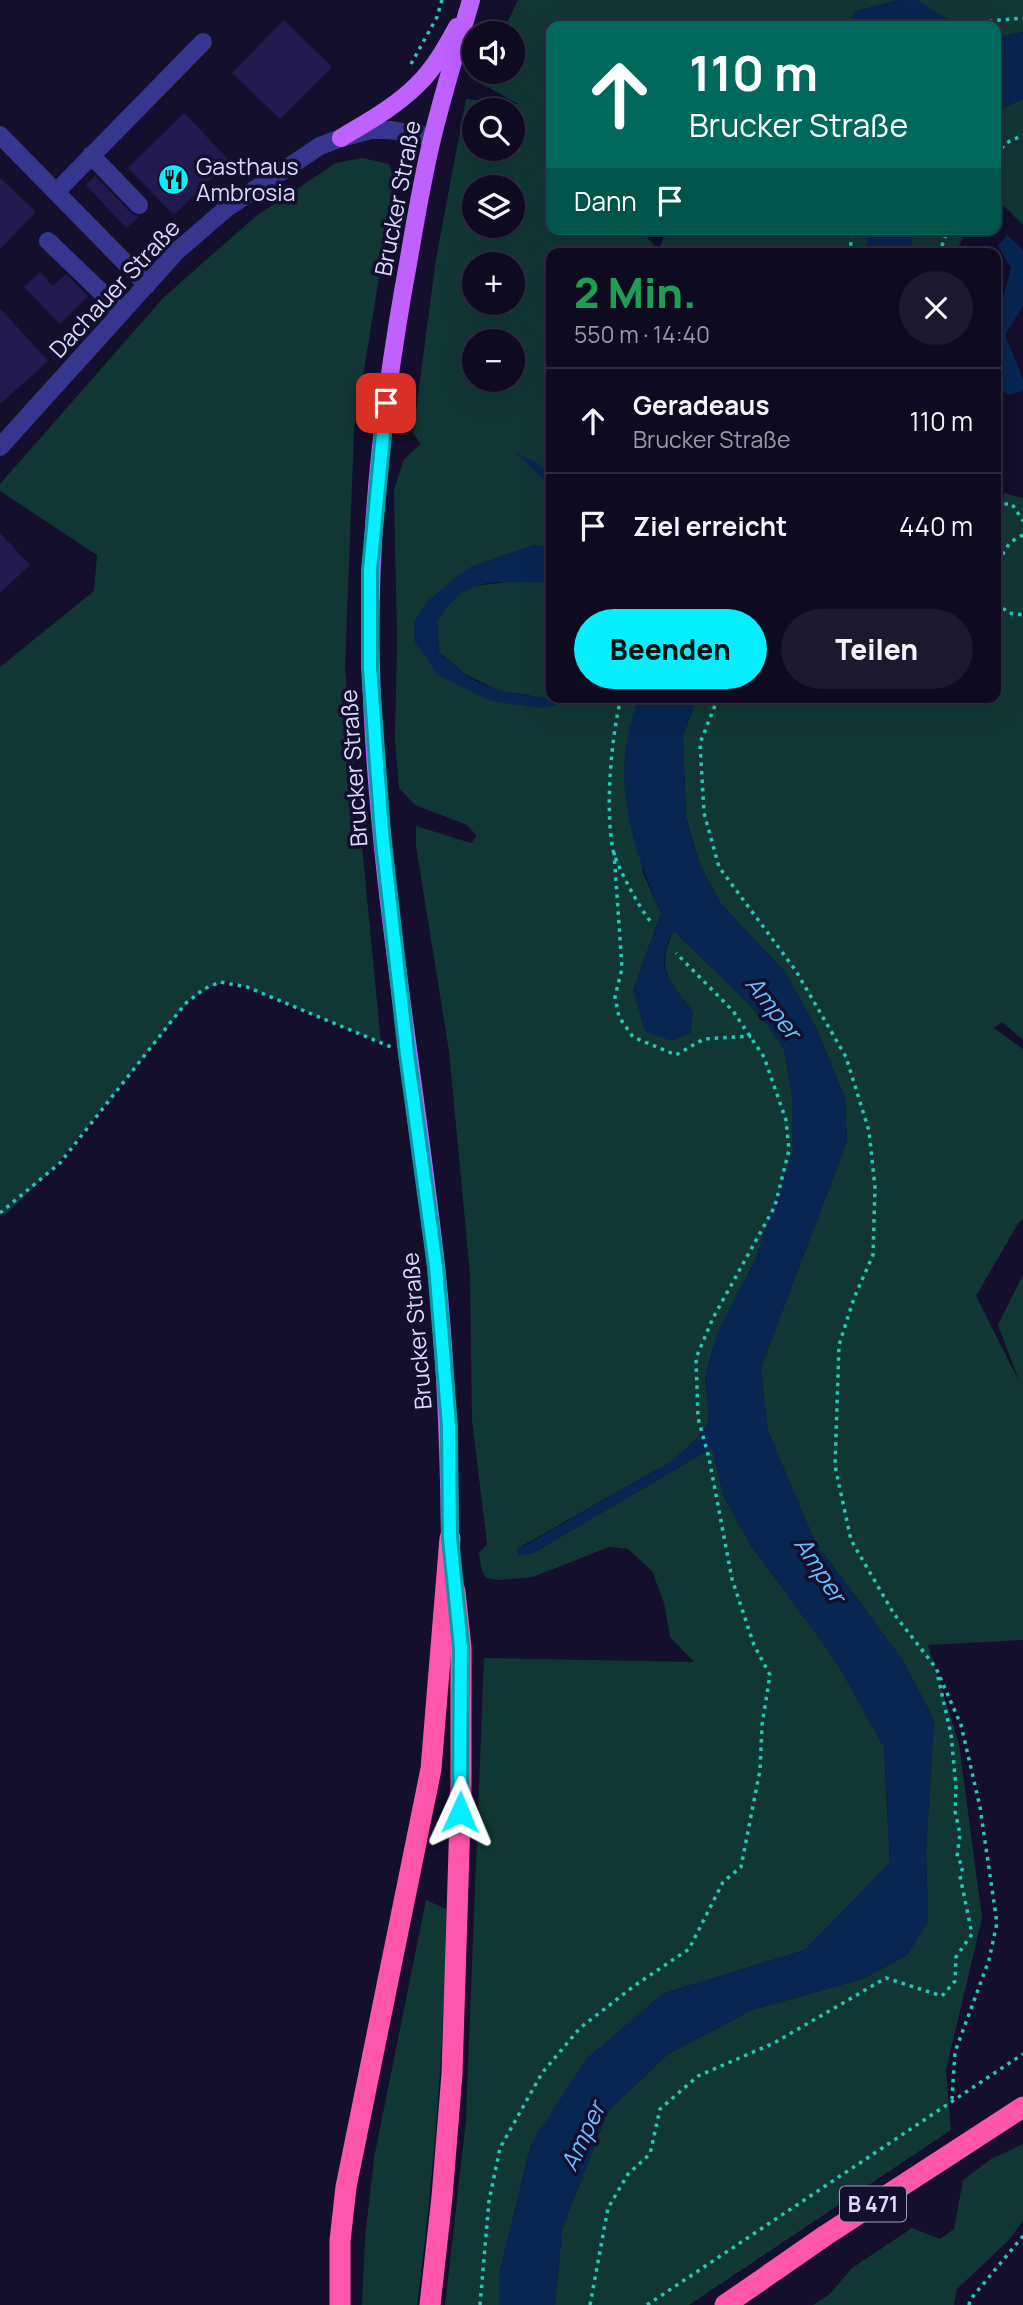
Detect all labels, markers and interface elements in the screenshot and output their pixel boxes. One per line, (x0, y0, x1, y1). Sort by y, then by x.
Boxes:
map controls (462, 21, 525, 392)
button: sound (462, 21, 525, 84)
text: 110 m (689, 39, 818, 106)
icon: ahead (574, 49, 665, 140)
button: search (462, 98, 525, 161)
text: Brucker Straße (689, 103, 908, 147)
street label: Brucker Straße (366, 118, 428, 278)
place label: Gasthaus Ambrosia (196, 150, 298, 208)
restaurant icon: Gasthaus Ambrosia (156, 162, 190, 196)
button: layers (462, 175, 525, 238)
icon: arrive (651, 182, 689, 220)
text: Dann (574, 183, 637, 219)
street label: Dachauer Straße (41, 212, 187, 364)
button: + (462, 252, 525, 315)
text: 2 Min. (574, 263, 696, 321)
button: close (899, 271, 973, 345)
text: 550 m · 14:40 (574, 318, 710, 350)
button: − (462, 329, 525, 392)
pin (356, 373, 416, 433)
icon: arrive (367, 384, 405, 422)
text: Geradeaus (633, 387, 769, 423)
icon: ahead (574, 402, 612, 440)
text: 110 m (910, 403, 973, 439)
text: Brucker Straße (633, 423, 791, 455)
icon: arrive (574, 507, 612, 545)
text: Ziel erreicht (633, 508, 787, 544)
text: 440 m (899, 508, 973, 544)
button: Beenden (574, 609, 767, 689)
button: Teilen (781, 609, 973, 689)
street label: Brucker Straße (332, 688, 374, 848)
water label: Amper (739, 968, 811, 1048)
street label: Brucker Straße (393, 1251, 439, 1411)
water label: Amper (787, 1530, 856, 1611)
position arrow (423, 1775, 497, 1849)
water label: Amper (552, 2093, 614, 2176)
road number: B 471 (840, 2186, 906, 2222)

